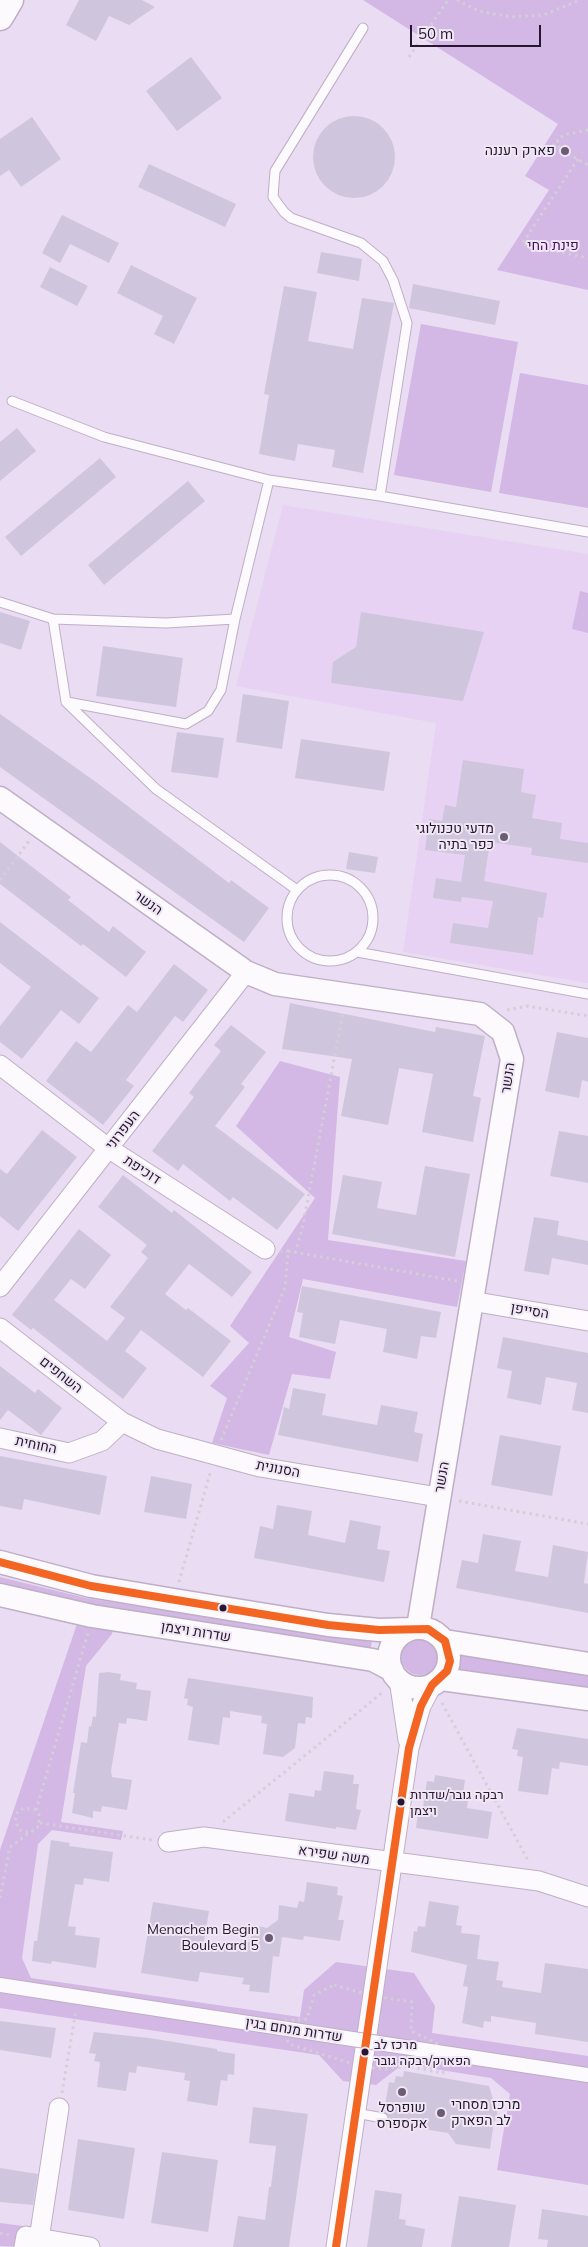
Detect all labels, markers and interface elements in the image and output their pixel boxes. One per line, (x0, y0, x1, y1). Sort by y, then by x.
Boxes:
scale bar (413, 15, 544, 47)
text: 50 m (418, 24, 453, 43)
place label: פארק רעננה (485, 143, 555, 159)
marker: פארק רעננה (559, 145, 571, 157)
park label: פינת החי (527, 238, 579, 254)
place label: מדעי טכנולוגי כפר בתיה (416, 821, 494, 854)
marker: מדעי טכנולוגי כפר בתיה (498, 831, 510, 843)
street label: הנשר (130, 887, 166, 919)
street label: הנשר (498, 1061, 518, 1095)
street label: העפרוני (102, 1107, 144, 1153)
street label: דוכיפת (120, 1152, 164, 1188)
street label: הסייפן (510, 1299, 550, 1323)
street label: השחפים (36, 1353, 86, 1397)
street label: החוחית (14, 1432, 58, 1458)
street label: הסנונית (255, 1457, 301, 1481)
street label: הנשר (431, 1460, 453, 1494)
unlabelled marker (218, 1603, 228, 1613)
street label: שדרות ויצמן (160, 1618, 232, 1646)
place label: רבקה גובר/שדרות ויצמן (410, 1787, 504, 1818)
marker: רבקה גובר/שדרות ויצמן (396, 1797, 406, 1807)
street label: משה שפירא (297, 1842, 371, 1868)
place label: Menachem Begin Boulevard 5 (147, 1922, 259, 1954)
marker: Menachem Begin Boulevard 5 (263, 1932, 275, 1944)
street label: שדרות מנחם בגין (244, 2014, 344, 2046)
place label: מרכז לב הפארק/רבקה גובר (374, 2037, 471, 2068)
marker: מרכז לב הפארק/רבקה גובר (360, 2047, 370, 2057)
marker: שופרסל אקספרס (396, 2086, 408, 2098)
place label: מרכז מסחרי לב הפארק (451, 2097, 520, 2130)
place label: שופרסל אקספרס (376, 2100, 428, 2132)
marker: מרכז מסחרי לב הפארק (435, 2107, 447, 2119)

